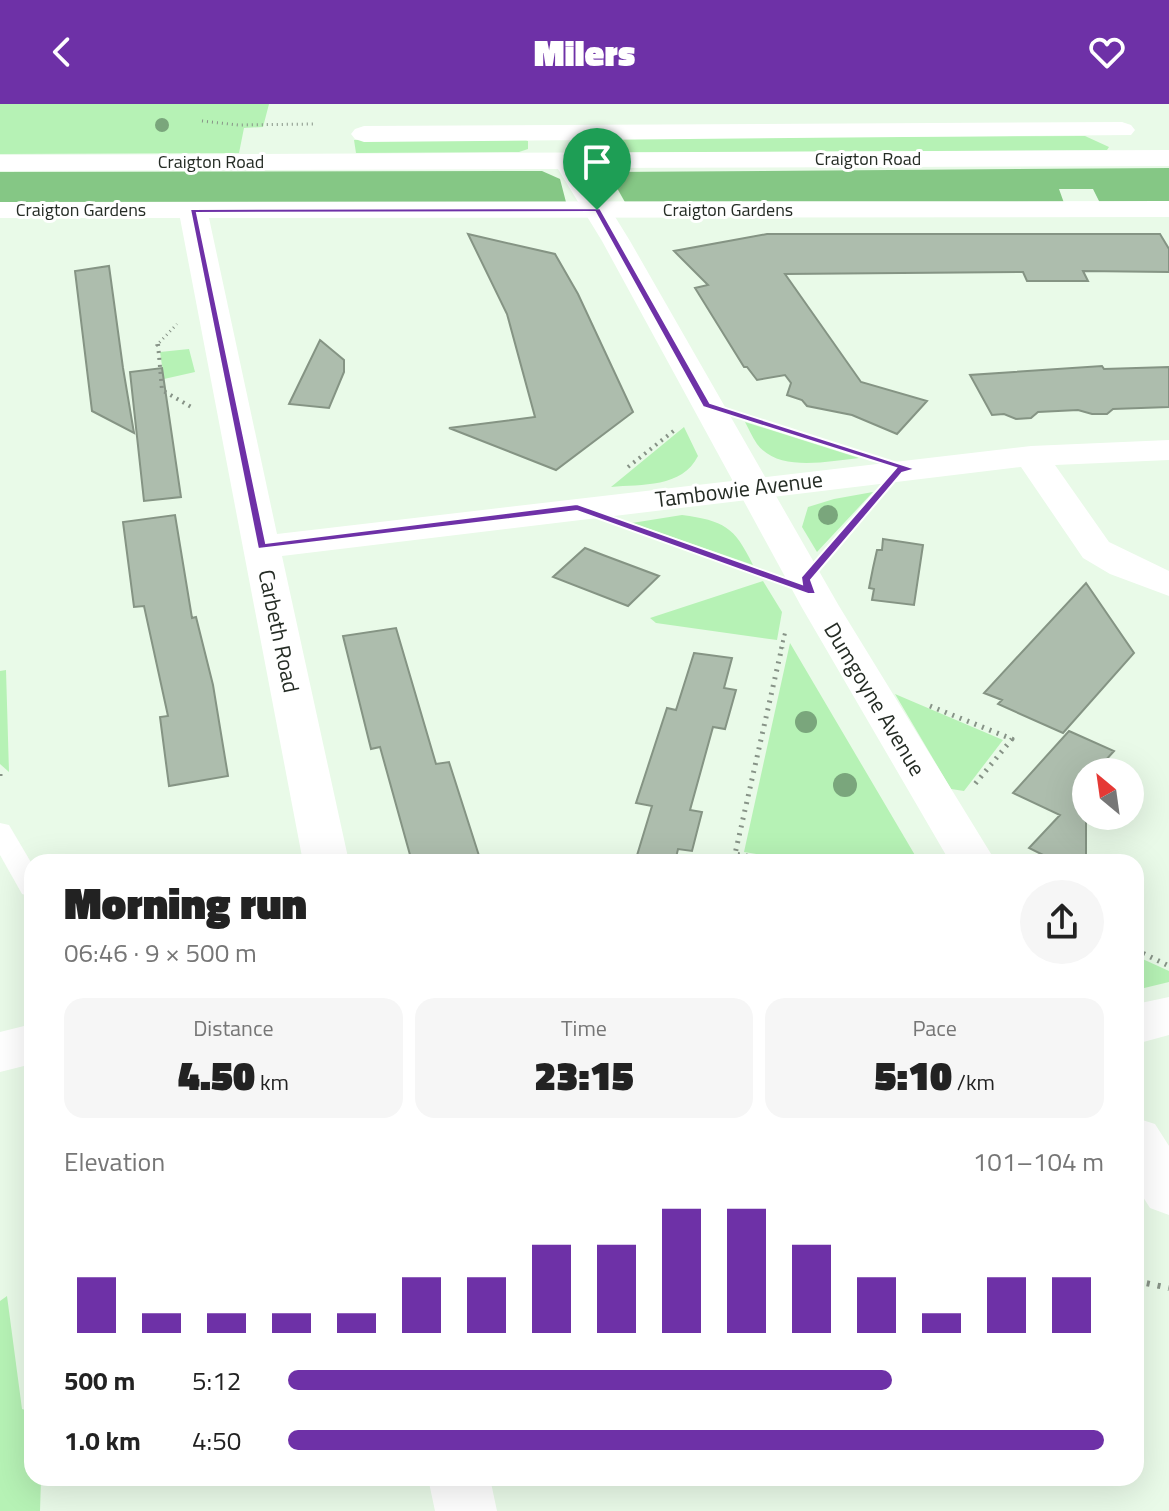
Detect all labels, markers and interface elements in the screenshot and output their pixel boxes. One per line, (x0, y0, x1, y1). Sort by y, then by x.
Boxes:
text: Milers (534, 25, 635, 80)
icon: back (40, 30, 84, 74)
icon: heart (1085, 30, 1129, 74)
pin (563, 128, 631, 210)
icon: arrive (575, 140, 619, 184)
street label: Craigton Road (815, 145, 921, 172)
street label: Craigton Road (158, 148, 264, 175)
street label: Craigton Gardens (16, 196, 146, 223)
street label: Craigton Gardens (663, 196, 793, 223)
street label: Tambowie Avenue (653, 462, 825, 516)
street label: Carbeth Road (249, 566, 309, 696)
street label: Dumgoyne Avenue (816, 616, 934, 782)
north arrow (1072, 758, 1144, 830)
map controls (1072, 758, 1144, 830)
text: Morning run (64, 869, 307, 936)
button: share (1020, 880, 1104, 964)
text: 06:46 · 9 × 500 m (64, 933, 257, 972)
text: Distance (193, 1011, 274, 1045)
text: Time (561, 1011, 607, 1045)
text: Pace (912, 1011, 957, 1045)
text: 4.50 (178, 1045, 255, 1106)
text: 23:15 (534, 1045, 634, 1106)
text: 5:10 (874, 1045, 952, 1106)
text: km (255, 1065, 289, 1099)
text: /km (952, 1065, 995, 1099)
text: Elevation (64, 1142, 165, 1181)
text: 101–104 m (973, 1142, 1104, 1181)
text: 500 m (64, 1361, 135, 1400)
text: 5:12 (192, 1361, 241, 1400)
text: 1.0 km (64, 1421, 141, 1460)
text: 4:50 (192, 1421, 241, 1460)

